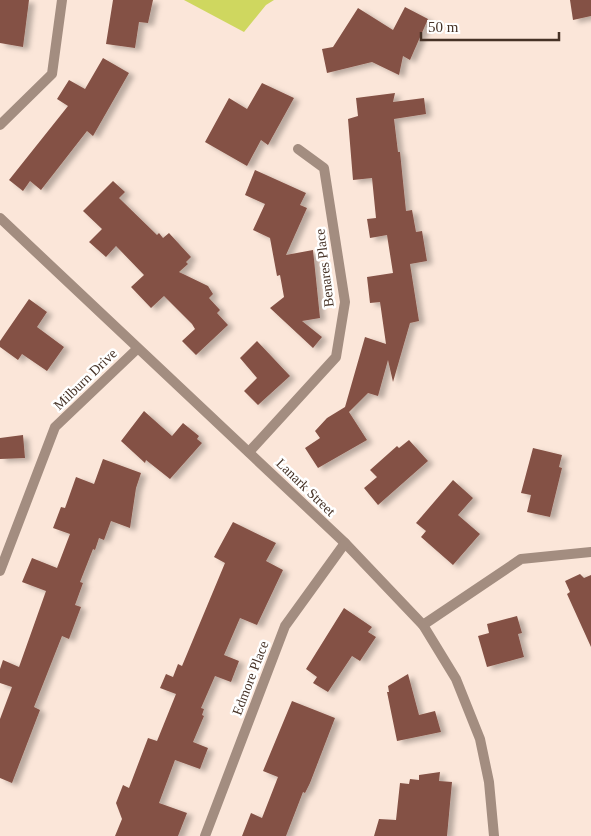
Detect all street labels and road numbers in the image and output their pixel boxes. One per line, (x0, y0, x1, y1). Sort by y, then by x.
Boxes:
street label: Benares Place (312, 228, 337, 308)
street label: Milburn Drive (51, 346, 120, 413)
street label: Lanark Street (273, 456, 338, 519)
street label: Edmore Place (229, 639, 271, 717)

